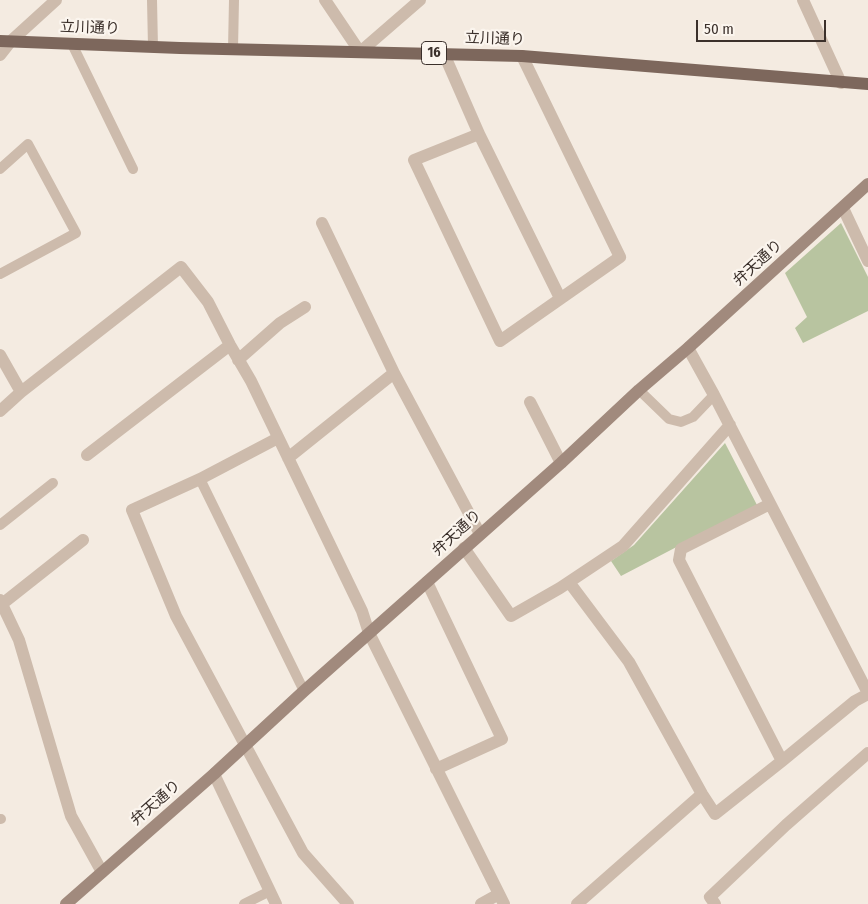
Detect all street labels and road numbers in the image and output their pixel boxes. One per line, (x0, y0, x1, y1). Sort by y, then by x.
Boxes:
street label: 立川通り (60, 18, 120, 38)
street label: 立川通り (465, 29, 525, 49)
road number: 16 (422, 42, 446, 64)
street label: 弁天通り (730, 236, 786, 290)
street label: 弁天通り (429, 506, 485, 560)
street label: 弁天通り (127, 777, 185, 829)

